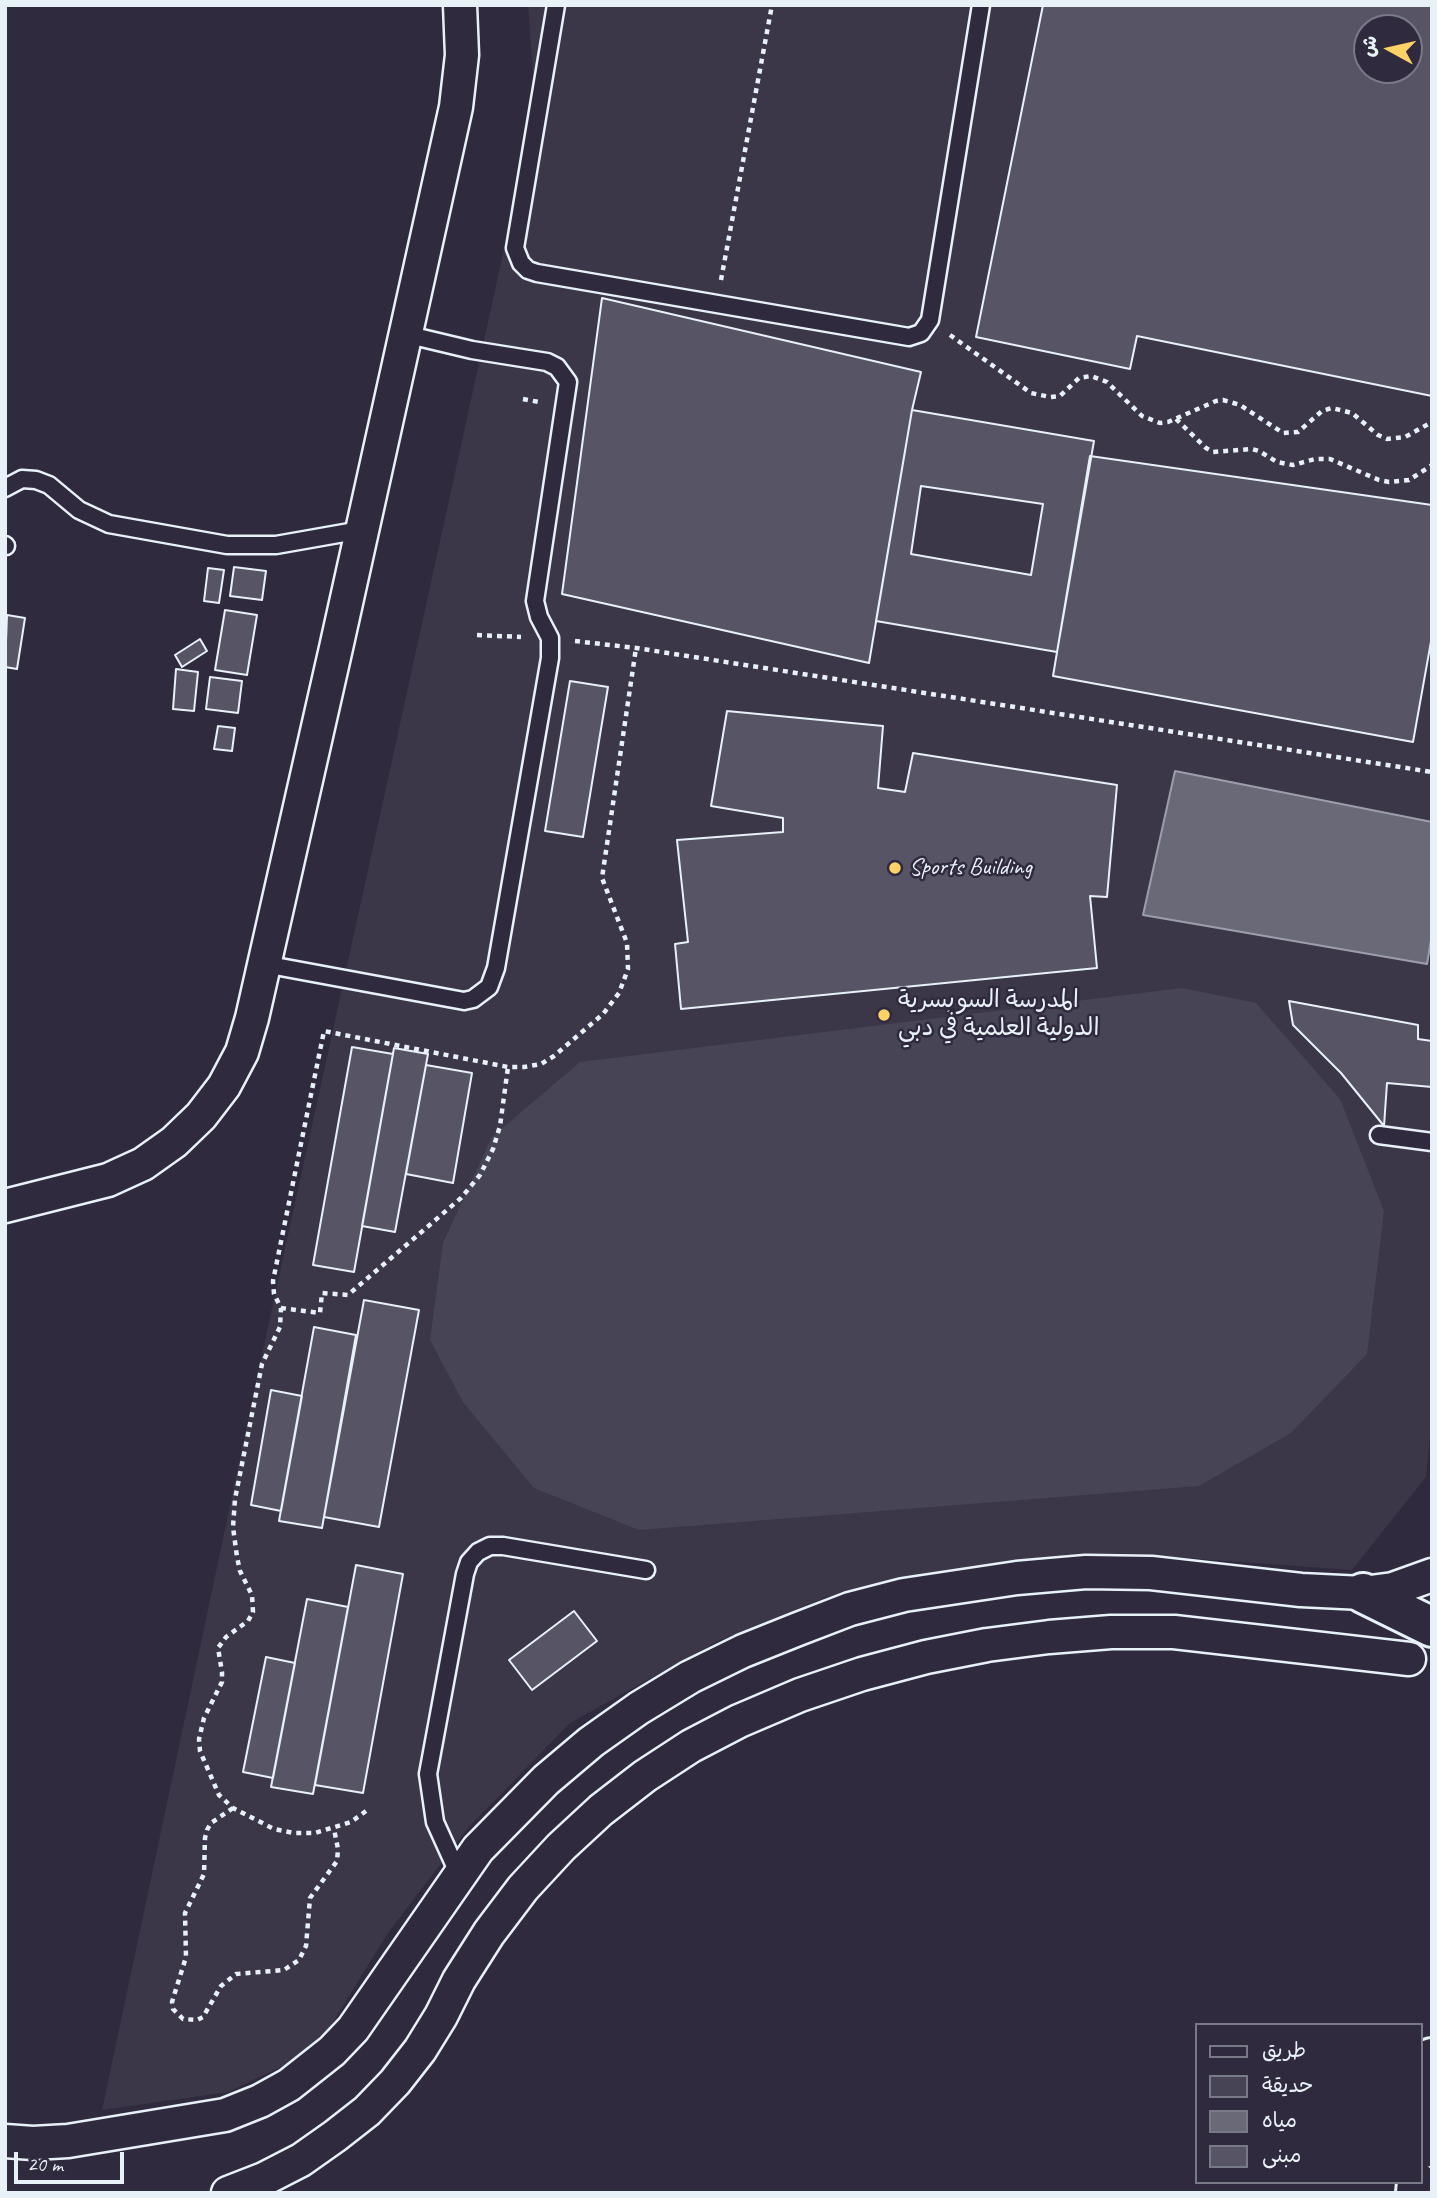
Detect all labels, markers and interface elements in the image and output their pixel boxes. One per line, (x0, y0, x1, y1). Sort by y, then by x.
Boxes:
north arrow (1353, 14, 1423, 84)
text: ش (1356, 34, 1383, 58)
place label: Sports Building (909, 854, 1032, 882)
marker: Sports Building (887, 860, 903, 876)
place label: المدرسة السويسرية الدولية العلمية في دبي (898, 987, 1099, 1043)
marker: المدرسة السويسرية الدولية العلمية في دبي (876, 1007, 892, 1023)
legend (1196, 2023, 1423, 2184)
text: طريق (1262, 2037, 1306, 2063)
text: حديقة (1262, 2072, 1313, 2098)
text: مياه (1262, 2107, 1297, 2133)
scale bar (18, 2138, 128, 2182)
text: مبنى (1262, 2142, 1301, 2168)
text: 20 m (27, 2151, 63, 2177)

